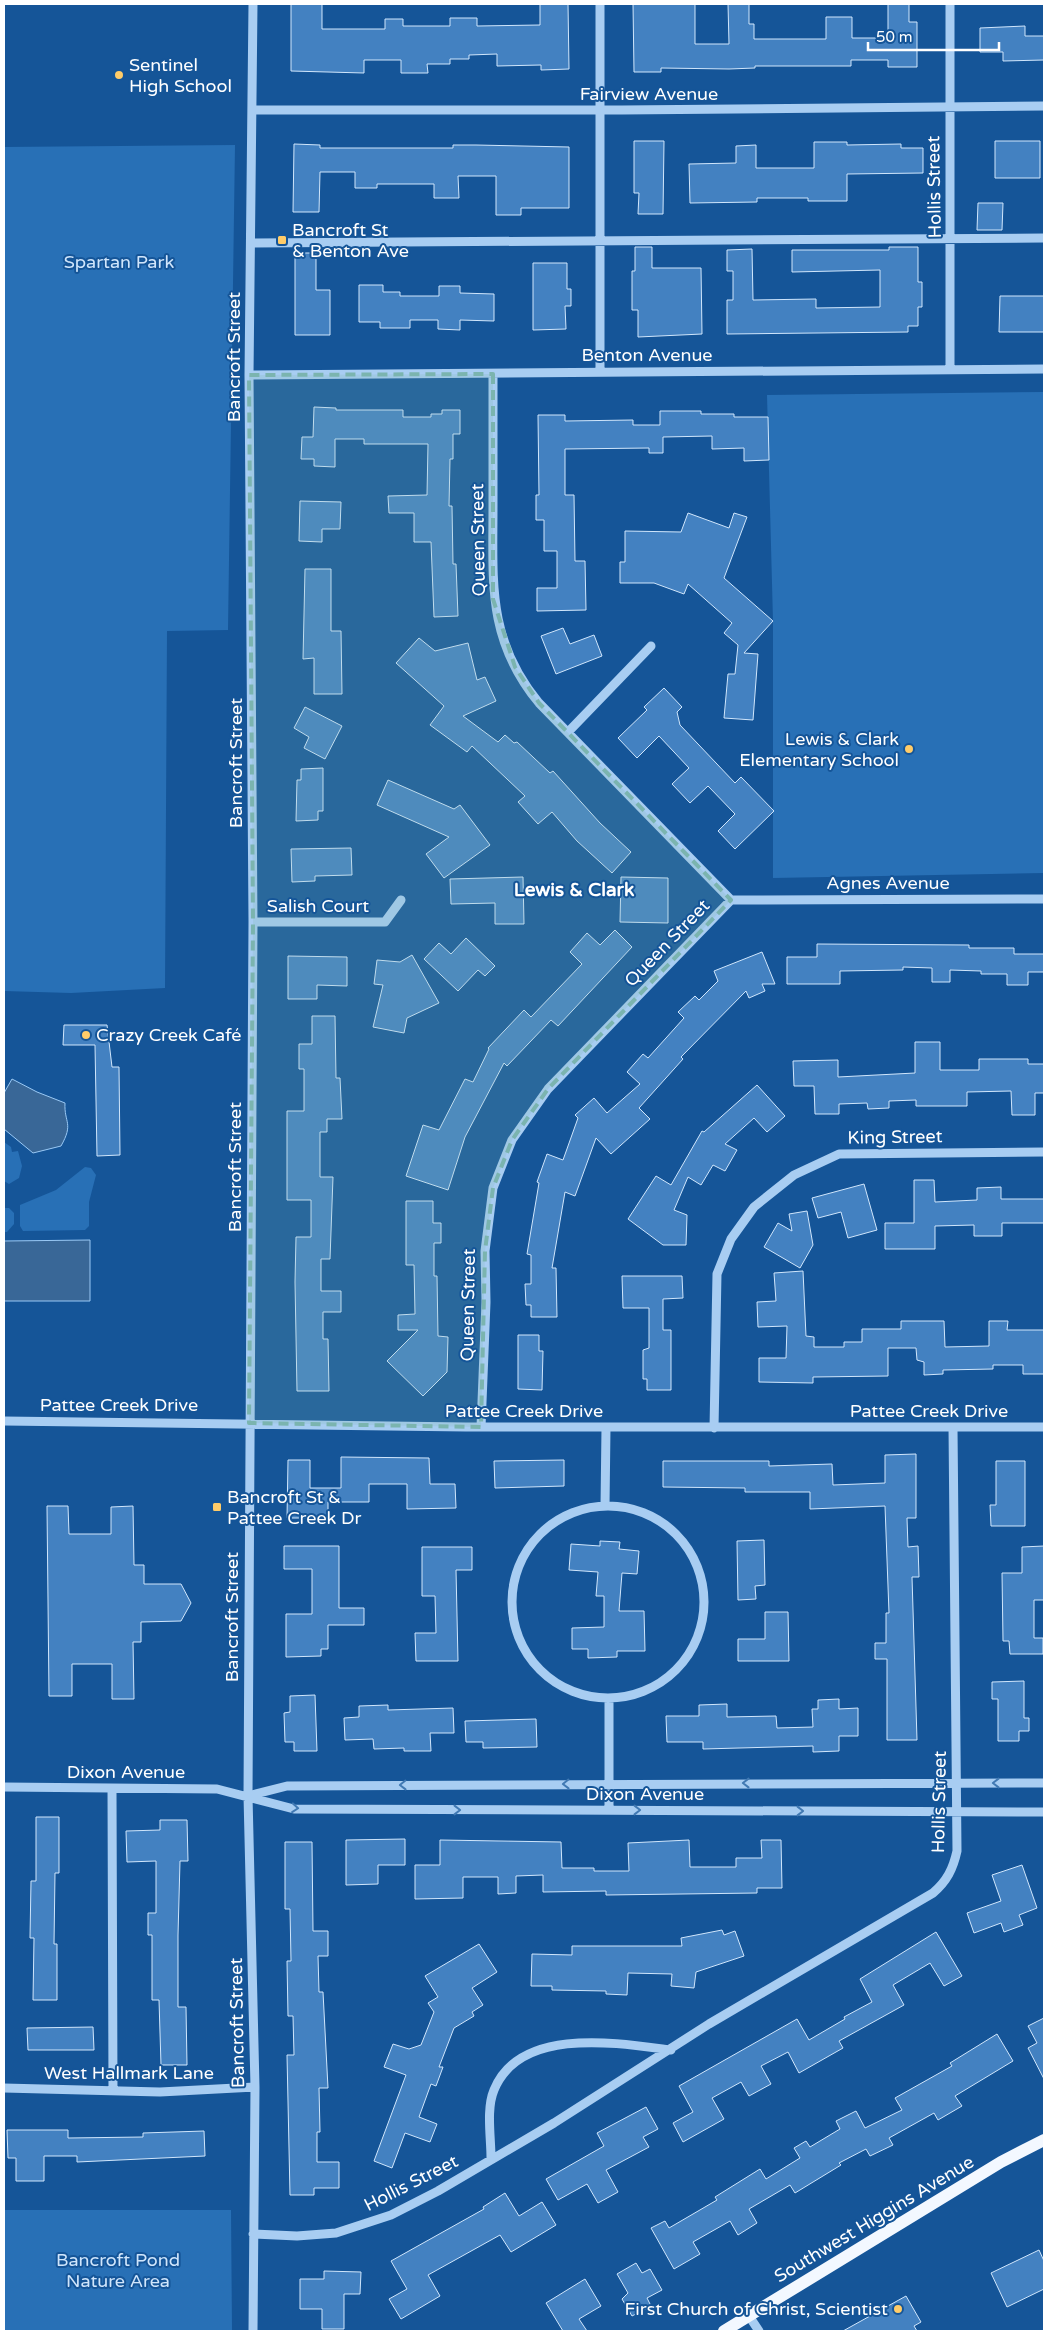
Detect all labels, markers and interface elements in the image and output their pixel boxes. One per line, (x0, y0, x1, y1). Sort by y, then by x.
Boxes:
scale bar (868, 20, 999, 52)
text: 50 m (876, 28, 913, 46)
place label: Sentinel High School (129, 54, 232, 97)
marker: Sentinel High School (113, 69, 125, 81)
street label: Fairview Avenue (580, 83, 718, 105)
street label: Hollis Street (922, 135, 946, 238)
place label: Bancroft St & Benton Ave (292, 219, 409, 262)
marker: Bancroft St & Benton Ave (276, 234, 288, 246)
park label: Spartan Park (64, 251, 174, 273)
street label: Bancroft Street (223, 292, 245, 422)
street label: Benton Avenue (581, 344, 713, 366)
street label: Queen Street (466, 483, 490, 597)
street label: Bancroft Street (225, 698, 247, 828)
place label: Lewis & Clark Elementary School (739, 728, 899, 771)
marker: Lewis & Clark Elementary School (903, 743, 915, 755)
street label: Agnes Avenue (826, 872, 950, 894)
district label: Lewis & Clark (514, 879, 635, 901)
street label: Salish Court (267, 895, 369, 917)
street label: Queen Street (620, 895, 714, 991)
place label: Crazy Creek Café (96, 1024, 242, 1046)
marker: Crazy Creek Café (80, 1029, 92, 1041)
street label: Bancroft Street (224, 1102, 246, 1232)
street label: King Street (847, 1125, 943, 1149)
street label: Queen Street (456, 1248, 480, 1362)
street label: Pattee Creek Drive (40, 1394, 198, 1416)
street label: Pattee Creek Drive (445, 1400, 603, 1422)
street label: Pattee Creek Drive (850, 1400, 1008, 1422)
place label: Bancroft St & Pattee Creek Dr (227, 1486, 361, 1529)
marker: Bancroft St & Pattee Creek Dr (211, 1501, 223, 1513)
street label: Bancroft Street (221, 1552, 243, 1682)
street label: Hollis Street (927, 1750, 951, 1853)
street label: Dixon Avenue (67, 1761, 185, 1783)
one-way arrow (741, 1778, 749, 1788)
one-way arrow (991, 1778, 999, 1788)
one-way arrow (561, 1779, 569, 1789)
one-way arrow (399, 1780, 406, 1790)
street label: Dixon Avenue (586, 1783, 704, 1805)
one-way arrow (291, 1803, 299, 1814)
one-way arrow (454, 1805, 462, 1815)
one-way arrow (634, 1805, 642, 1815)
one-way arrow (796, 1806, 804, 1816)
street label: Bancroft Street (225, 1958, 249, 2088)
street label: West Hallmark Lane (44, 2062, 214, 2084)
street label: Hollis Street (360, 2150, 462, 2216)
street label: Southwest Higgins Avenue (770, 2151, 978, 2287)
park label: Bancroft Pond Nature Area (56, 2249, 180, 2292)
place label: First Church of Christ, Scientist (625, 2298, 888, 2320)
marker: First Church of Christ, Scientist (892, 2303, 904, 2315)

